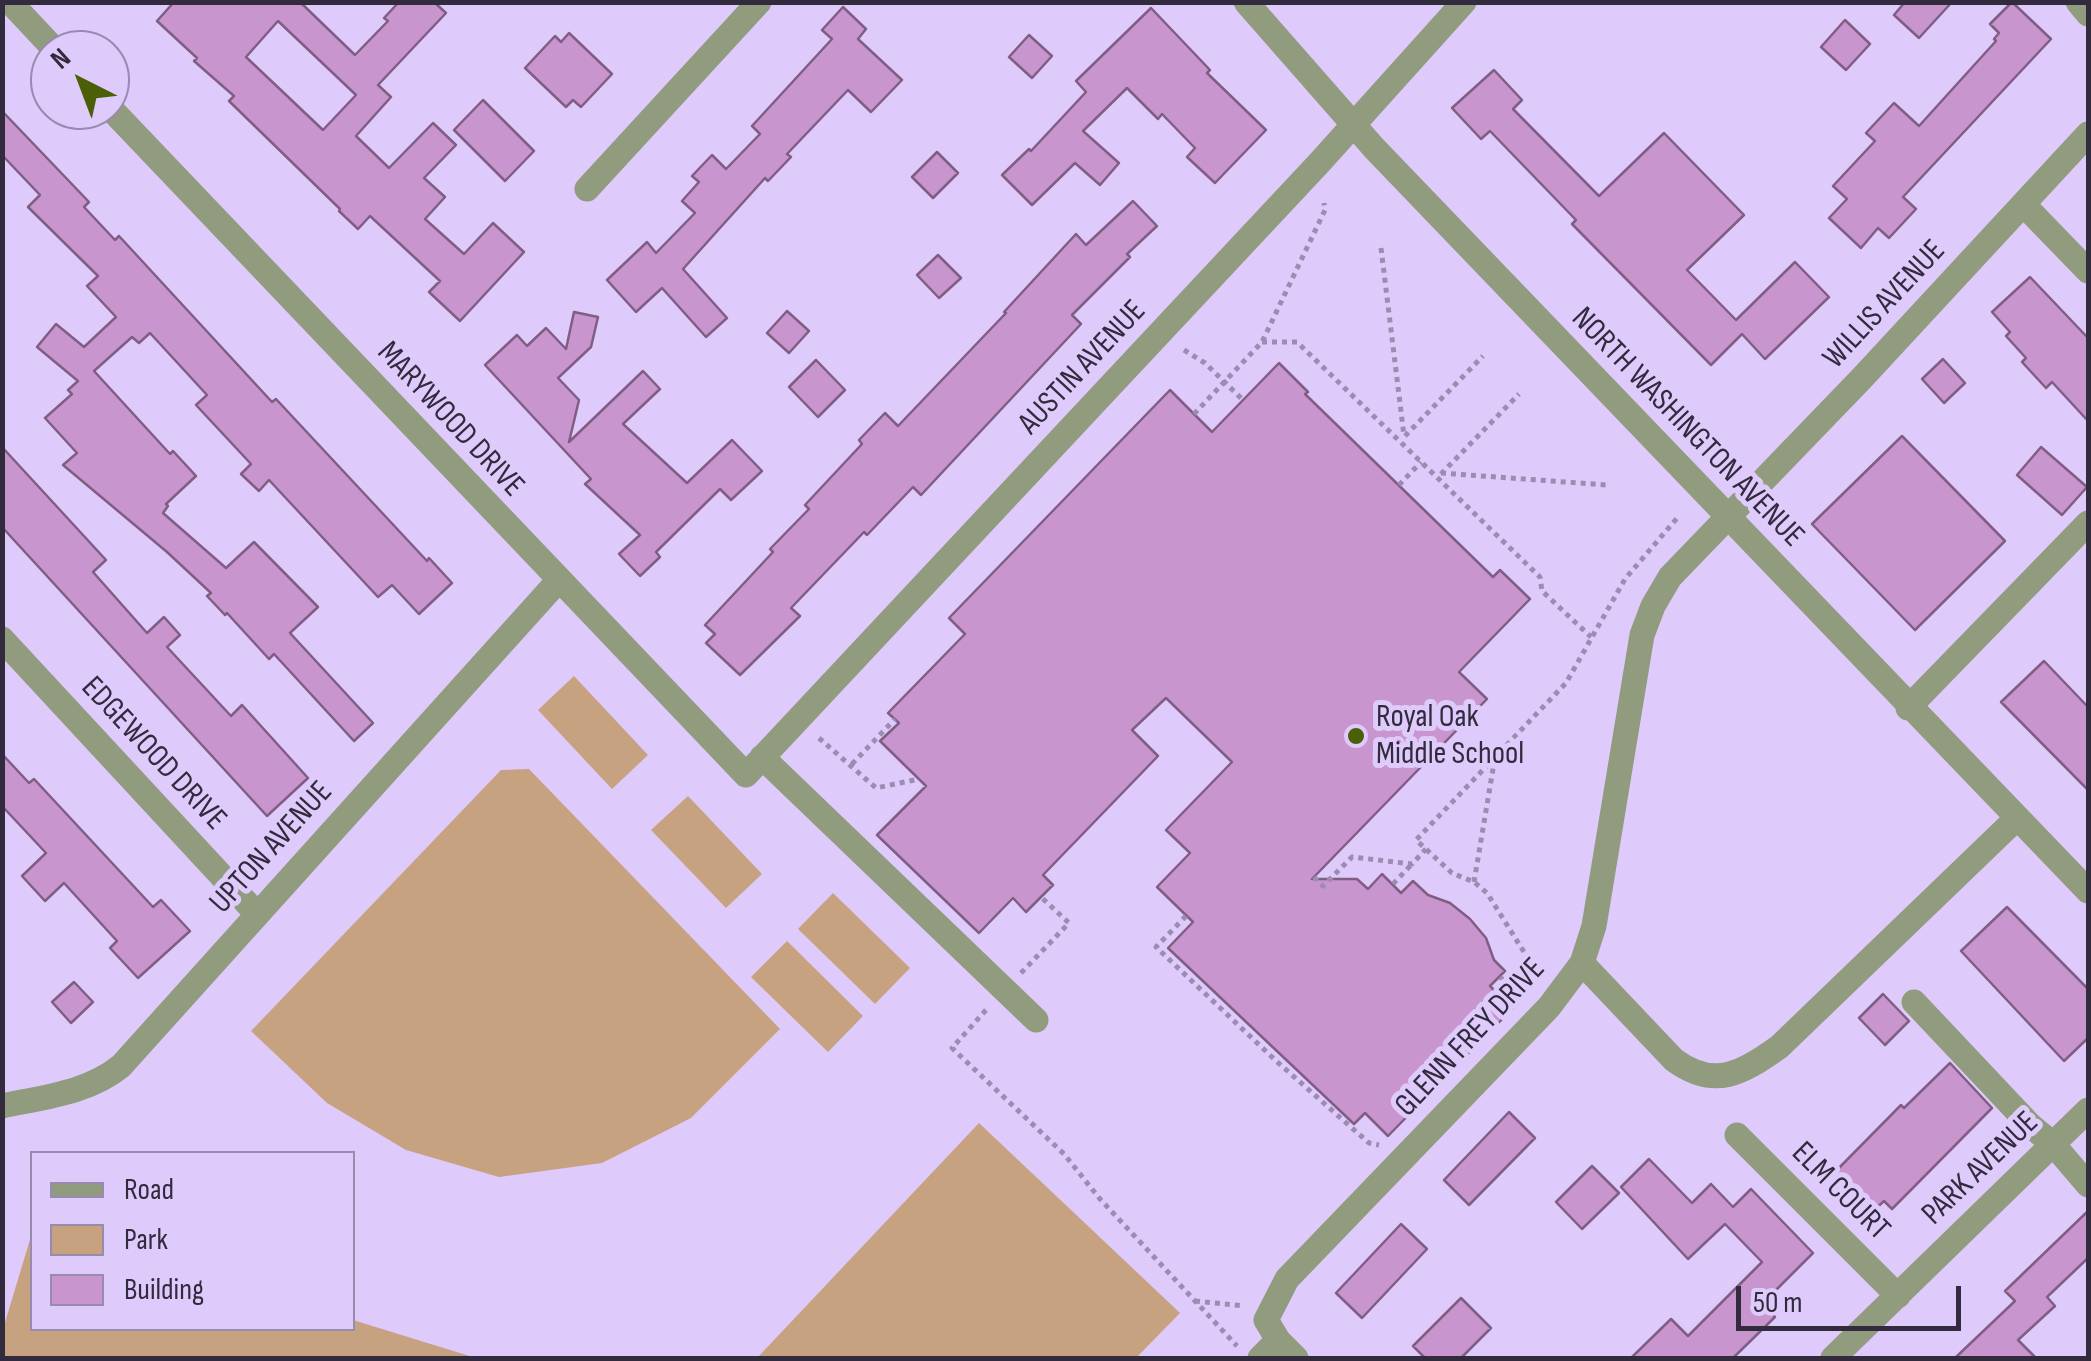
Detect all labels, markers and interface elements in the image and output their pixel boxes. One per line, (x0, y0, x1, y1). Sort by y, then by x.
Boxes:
north arrow (30, 30, 130, 130)
text: N (44, 42, 78, 76)
street label: WILLIS AVENUE (1816, 233, 1954, 377)
street label: AUSTIN AVENUE (1011, 293, 1155, 443)
street label: NORTH WASHINGTON AVENUE (1563, 300, 1811, 556)
street label: MARYWOOD DRIVE (368, 334, 532, 506)
street label: EDGEWOOD DRIVE (72, 669, 234, 839)
place label: Royal Oak Middle School (1376, 699, 1524, 774)
marker: Royal Oak Middle School (1345, 725, 1367, 747)
street label: UPTON AVENUE (203, 774, 341, 922)
street label: GLENN FREY DRIVE (1388, 951, 1554, 1125)
street label: PARK AVENUE (1915, 1104, 2047, 1234)
street label: ELM COURT (1783, 1135, 1897, 1249)
legend (30, 1151, 355, 1331)
text: Road (124, 1172, 174, 1208)
text: Park (124, 1222, 168, 1258)
scale bar (1741, 1266, 1966, 1328)
text: Building (124, 1272, 204, 1308)
text: 50 m (1753, 1285, 1802, 1321)

